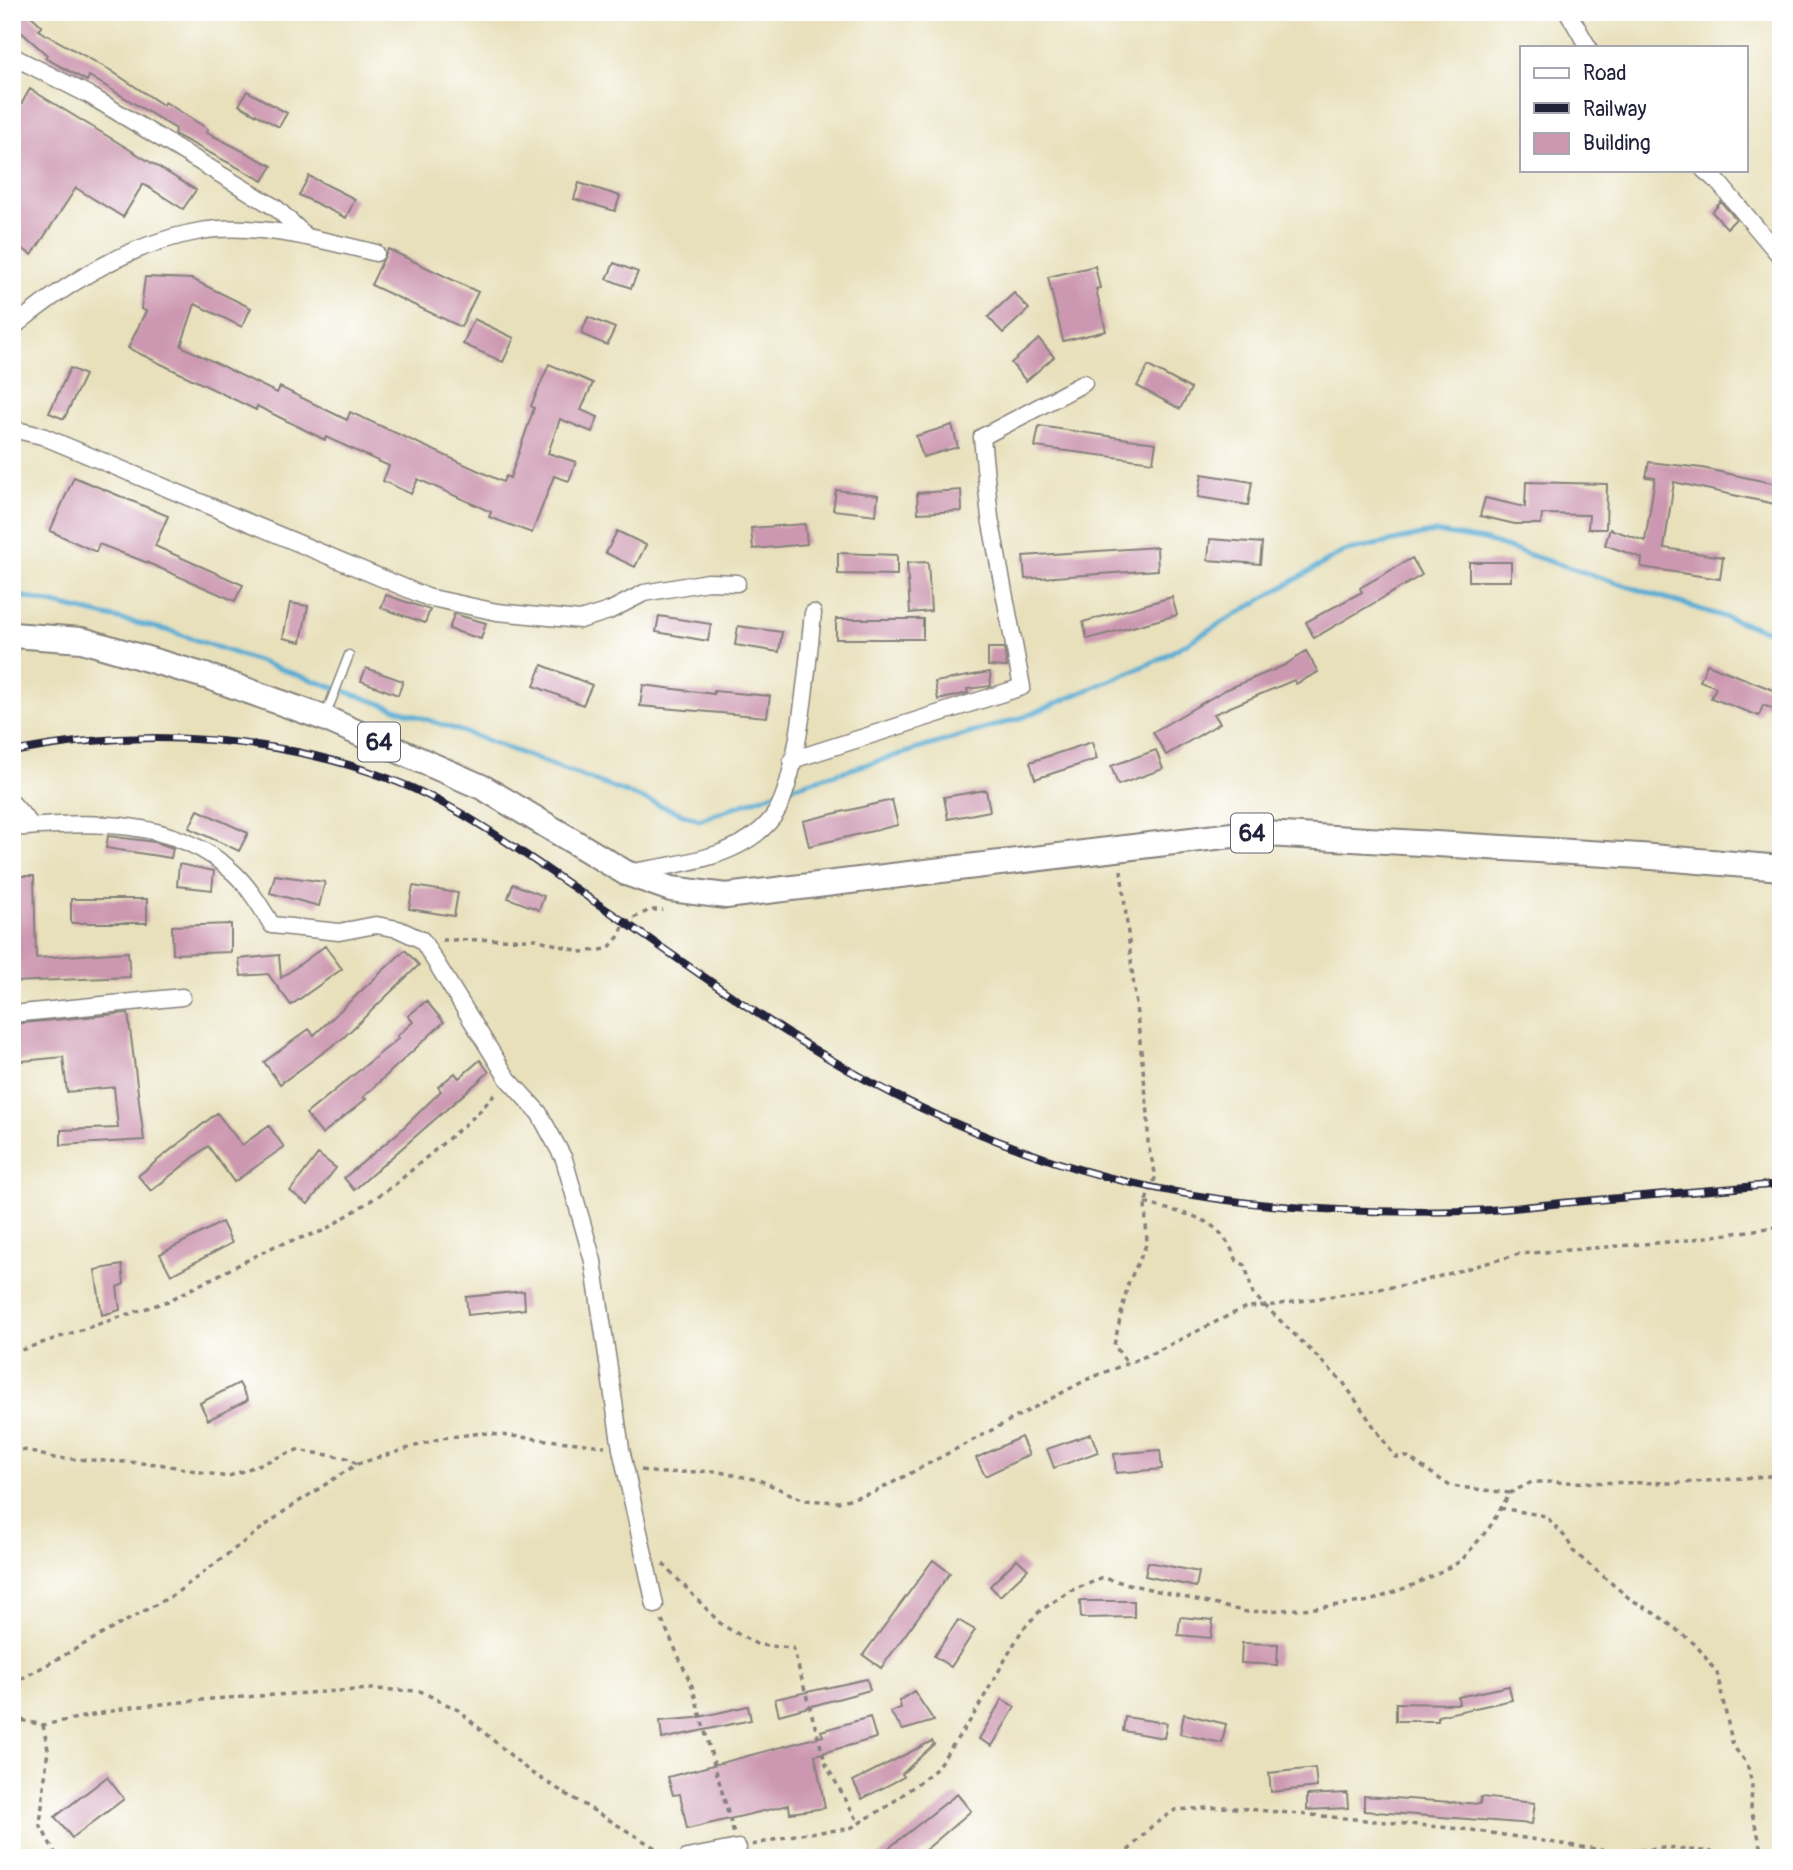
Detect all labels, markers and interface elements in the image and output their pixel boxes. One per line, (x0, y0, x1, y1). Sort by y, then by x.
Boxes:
legend (1520, 46, 1748, 172)
text: Road (1583, 60, 1627, 87)
text: Railway (1583, 96, 1647, 123)
text: Building (1583, 130, 1650, 157)
road number: 64 (358, 722, 400, 762)
road number: 64 (1231, 814, 1273, 852)

